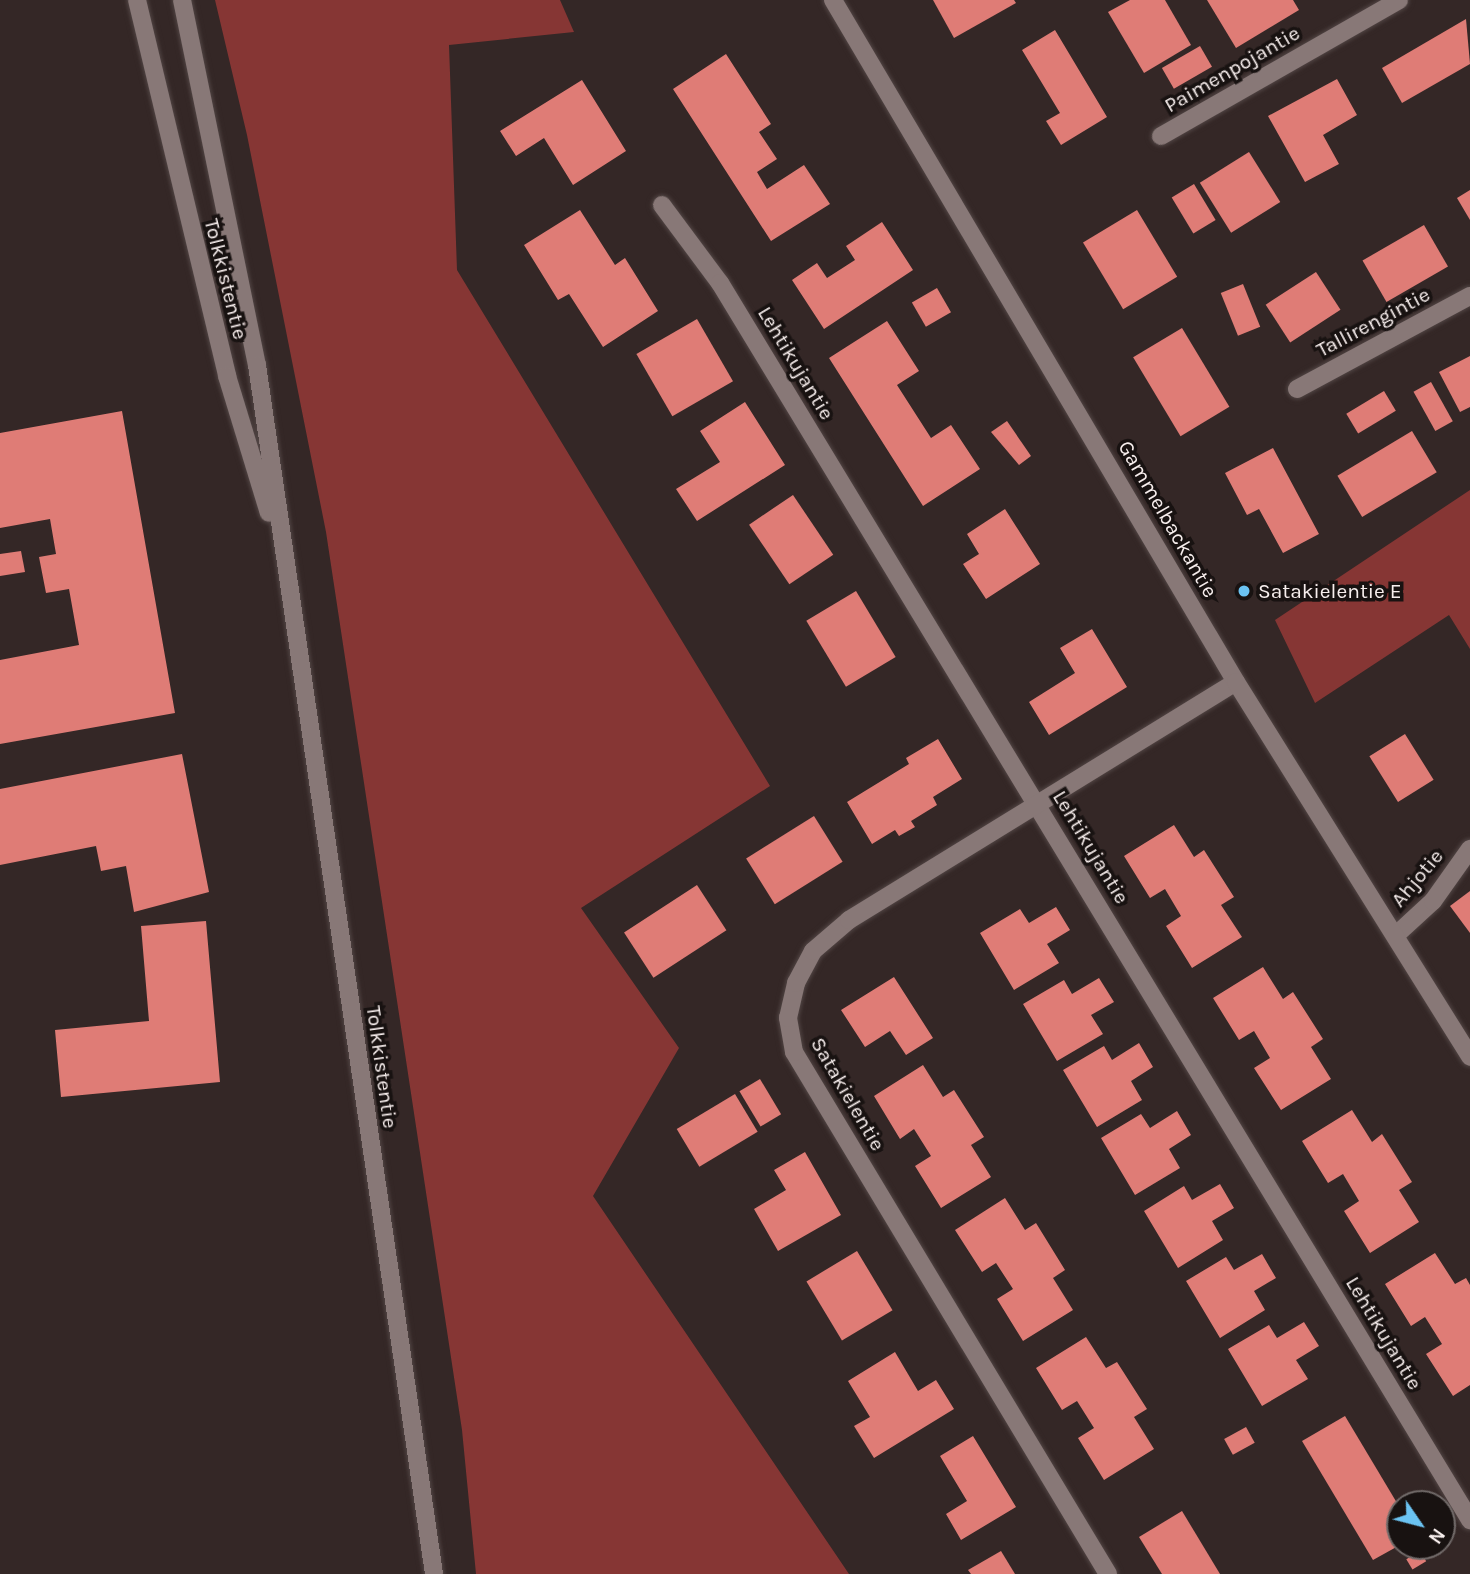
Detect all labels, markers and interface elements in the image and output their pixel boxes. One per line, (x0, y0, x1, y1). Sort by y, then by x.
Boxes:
street label: Paimenpojantie (1160, 20, 1304, 118)
street label: Tolkkistentie (199, 216, 253, 342)
street label: Tallirengintie (1312, 282, 1434, 362)
street label: Lehtikujantie (752, 302, 840, 424)
street label: Gammelbackantie (1113, 436, 1223, 602)
place label: Satakielentie E (1258, 578, 1402, 604)
marker: Satakielentie E (1236, 583, 1252, 599)
street label: Lehtikujantie (1047, 786, 1135, 908)
street label: Ahjotie (1386, 844, 1448, 912)
street label: Tolkkistentie (361, 1004, 403, 1130)
street label: Satakielentie (805, 1033, 891, 1155)
street label: Lehtikujantie (1340, 1272, 1428, 1394)
north arrow (1386, 1490, 1456, 1560)
text: N (1424, 1524, 1449, 1548)

